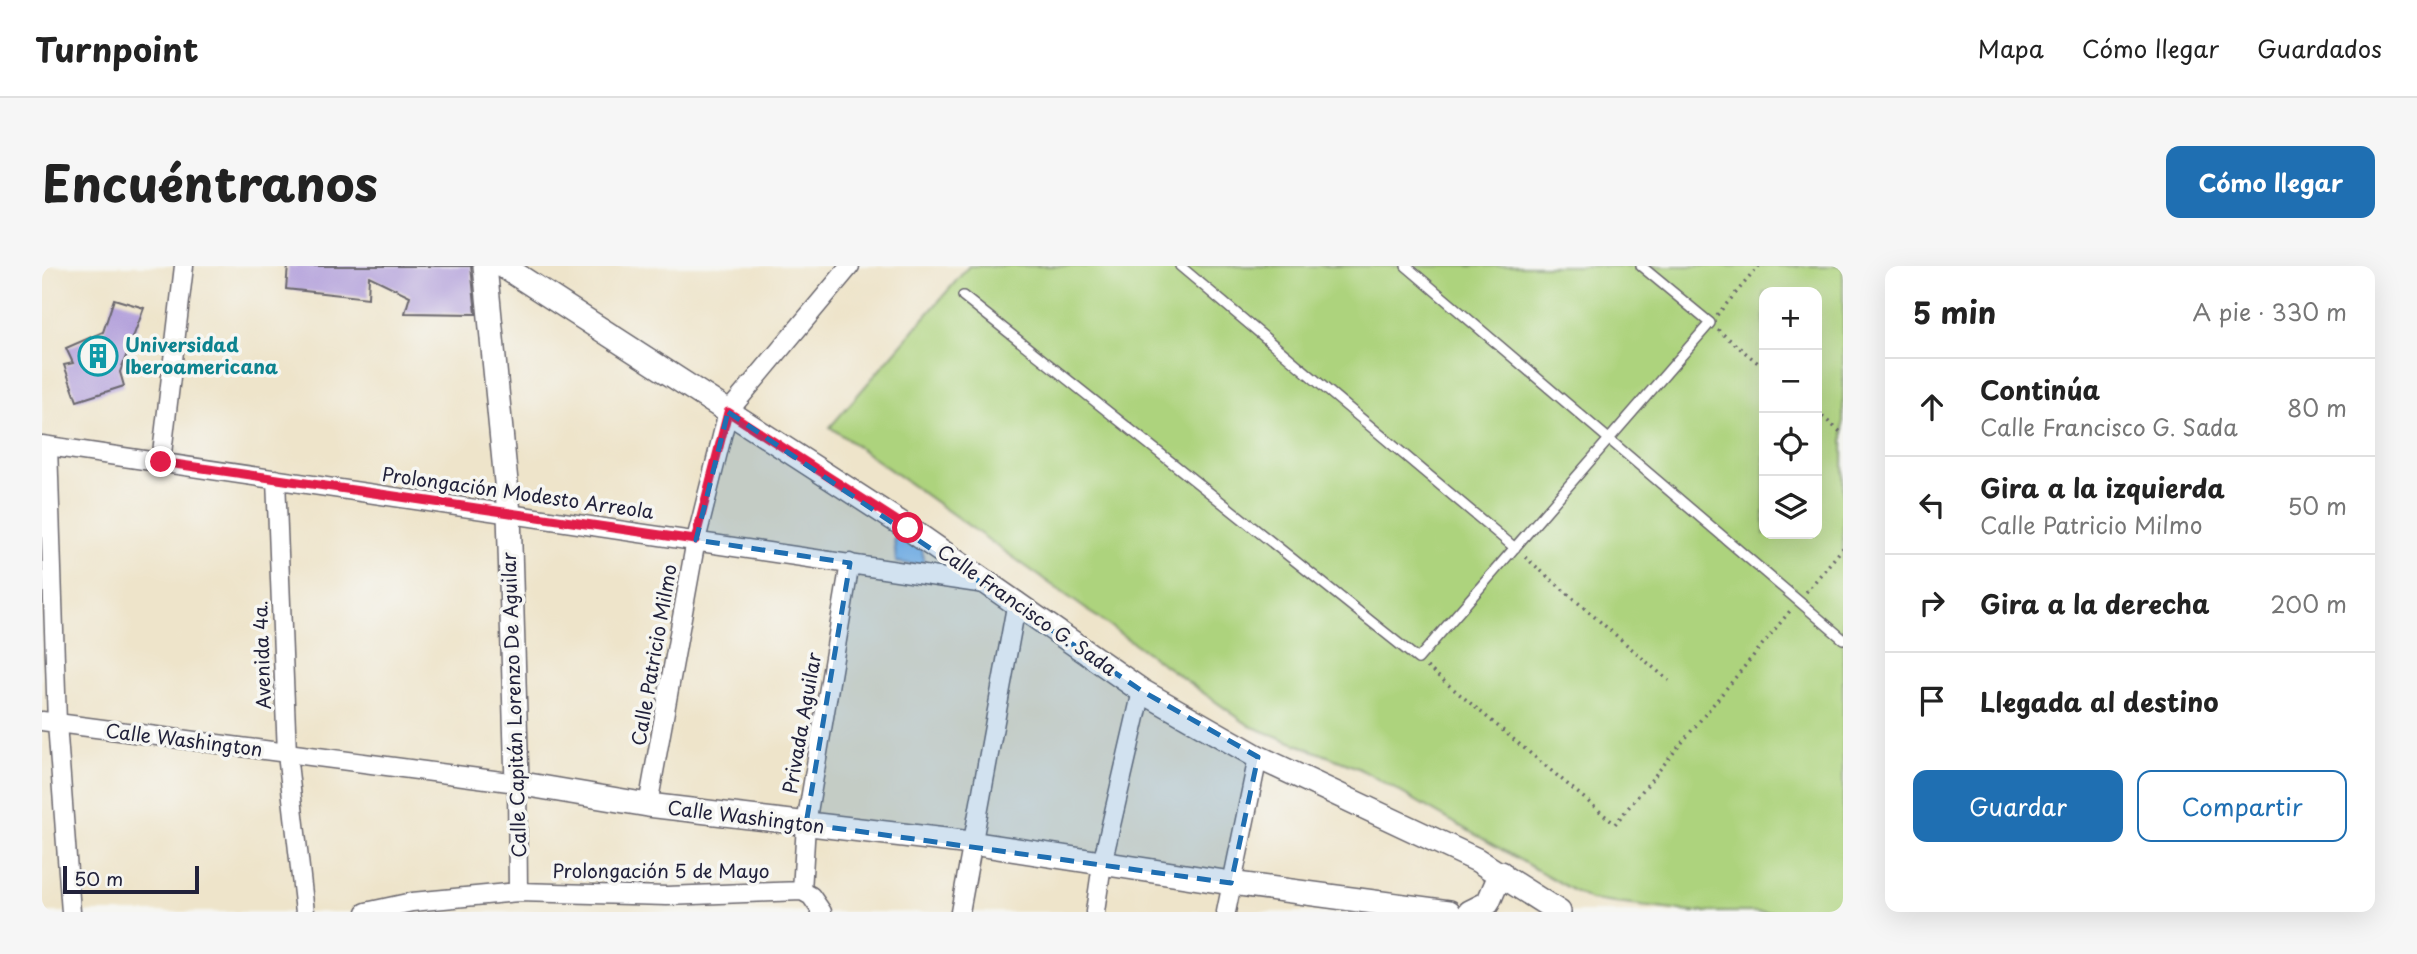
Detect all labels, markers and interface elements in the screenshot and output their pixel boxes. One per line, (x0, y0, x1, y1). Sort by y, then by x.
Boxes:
text: Turnpoint (35, 23, 199, 73)
text: Mapa (1978, 30, 2044, 66)
text: Cómo llegar (2082, 30, 2219, 66)
text: Guardados (2257, 30, 2382, 66)
text: Encuéntranos (42, 145, 378, 219)
button: Cómo llegar (2166, 146, 2375, 218)
map controls (1759, 287, 1822, 539)
button: + (1759, 287, 1822, 350)
text: 5 min (1913, 289, 1996, 334)
text: A pie · 330 m (2192, 294, 2347, 329)
place label: Universidad Iberoamericana (125, 330, 278, 380)
building icon: Universidad Iberoamericana (77, 335, 119, 377)
button: − (1759, 350, 1822, 413)
text: Continúa (1980, 370, 2100, 409)
icon: ahead (1913, 388, 1951, 426)
text: 80 m (2287, 390, 2347, 425)
text: Calle Francisco G. Sada (1980, 409, 2238, 444)
button: locate (1759, 413, 1822, 476)
route end (145, 446, 176, 477)
street label: Prolongación Modesto Arreola (380, 459, 656, 525)
text: Gira a la izquierda (1980, 468, 2225, 507)
button: layers (1759, 476, 1822, 539)
icon: left (1913, 486, 1951, 524)
text: 50 m (2287, 488, 2347, 523)
text: Calle Patricio Milmo (1980, 507, 2202, 542)
route start (892, 512, 923, 543)
street label: Calle Francisco G. Sada (932, 537, 1123, 682)
street label: Calle Capitán Lorenzo De Aguilar (494, 551, 532, 858)
street label: Calle Patricio Milmo (623, 562, 683, 748)
icon: right (1913, 584, 1951, 622)
text: Gira a la derecha (1980, 584, 2210, 623)
text: 200 m (2270, 586, 2347, 621)
street label: Avenida 4a. (245, 600, 277, 710)
street label: Privada Aguilar (775, 650, 827, 796)
icon: arrive (1913, 682, 1951, 720)
text: Llegada al destino (1980, 682, 2219, 721)
street label: Calle Washington (104, 715, 264, 763)
button: Guardar (1913, 770, 2123, 842)
button: Compartir (2137, 770, 2347, 842)
street label: Calle Washington (666, 792, 826, 840)
street label: Prolongación 5 de Mayo (552, 856, 770, 884)
scale bar (63, 863, 200, 895)
text: 50 m (74, 864, 123, 892)

